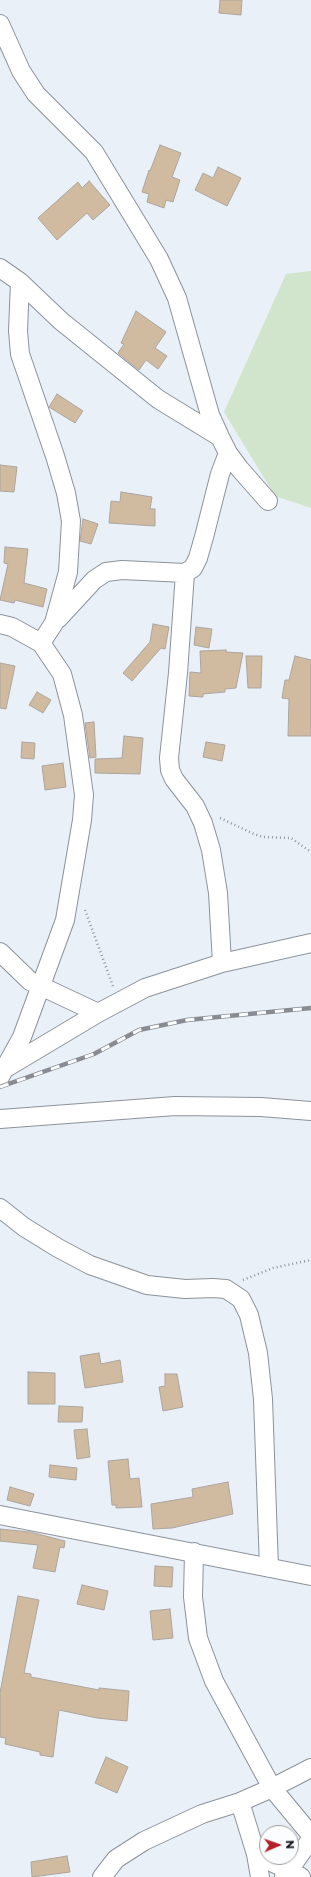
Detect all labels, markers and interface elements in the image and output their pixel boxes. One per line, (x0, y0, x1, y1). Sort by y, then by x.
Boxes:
north arrow (259, 1825, 299, 1865)
text: N (283, 1840, 297, 1849)

